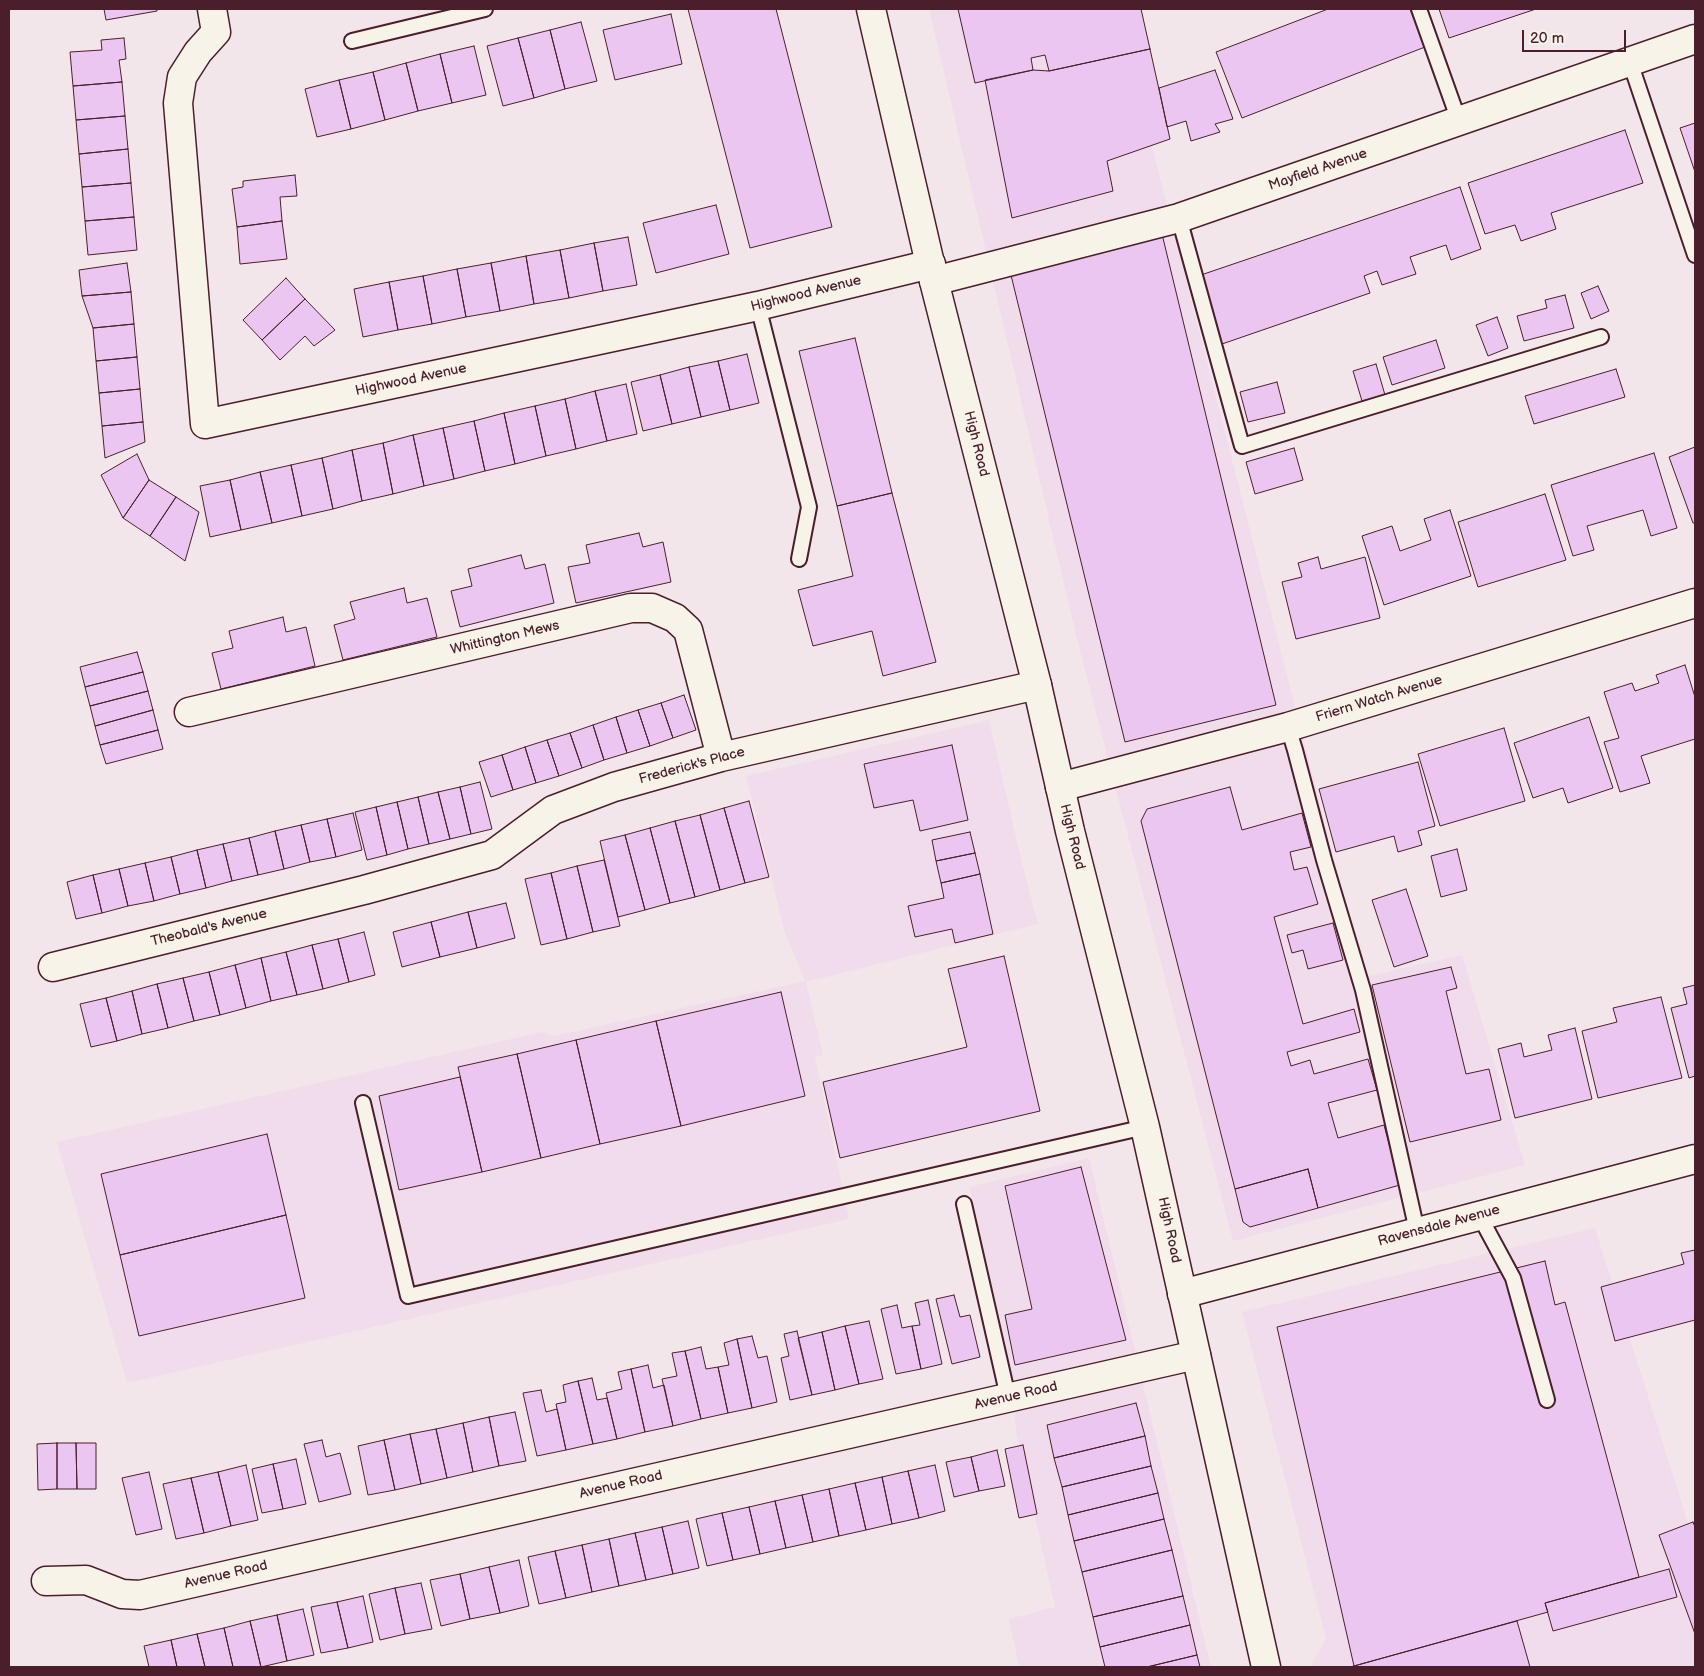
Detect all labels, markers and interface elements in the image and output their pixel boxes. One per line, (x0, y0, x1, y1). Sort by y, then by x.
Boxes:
scale bar (1524, 20, 1628, 52)
text: 20 m (1530, 29, 1564, 48)
street label: Mayfield Avenue (1266, 145, 1370, 195)
street label: Highwood Avenue (749, 272, 863, 316)
street label: Highwood Avenue (354, 360, 468, 400)
street label: High Road (960, 409, 992, 479)
street label: Whittington Mews (449, 617, 561, 659)
street label: Friern Watch Avenue (1314, 672, 1444, 726)
street label: Frederick's Place (637, 744, 747, 788)
street label: High Road (1056, 802, 1088, 872)
street label: Theobald's Avenue (149, 905, 269, 951)
street label: High Road (1154, 1196, 1184, 1264)
street label: Ravensdale Avenue (1376, 1202, 1502, 1250)
street label: Avenue Road (973, 1378, 1059, 1414)
street label: Avenue Road (578, 1467, 664, 1503)
street label: Avenue Road (183, 1557, 269, 1593)

